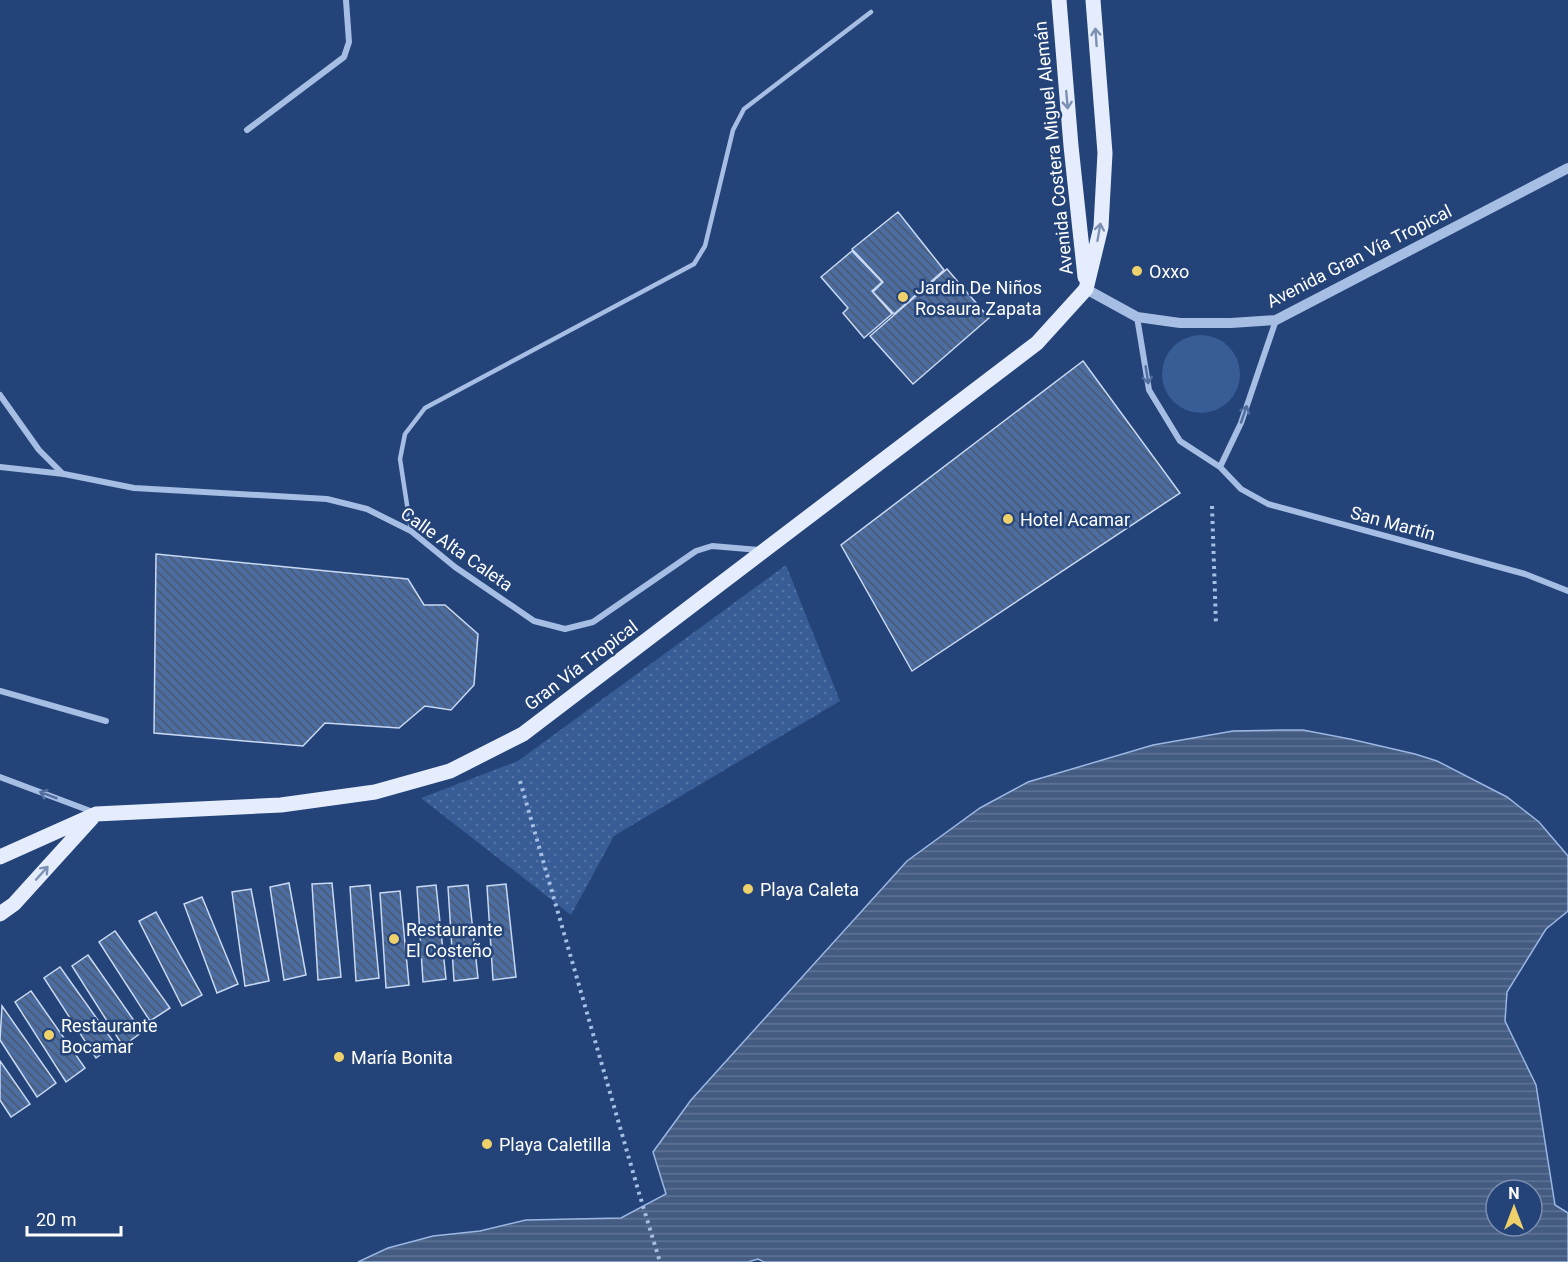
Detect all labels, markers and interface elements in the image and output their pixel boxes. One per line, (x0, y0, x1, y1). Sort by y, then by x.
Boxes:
street label: Avenida Costera Miguel Alemán (1029, 20, 1077, 276)
one-way arrow (1090, 28, 1101, 48)
one-way arrow (1062, 90, 1073, 110)
street label: Avenida Gran Vía Tropical (1263, 200, 1455, 312)
one-way arrow (1094, 223, 1105, 242)
place label: Oxxo (1149, 261, 1189, 282)
marker: Oxxo (1130, 264, 1144, 278)
place label: Jardin De Niños Rosaura Zapata (915, 277, 1042, 319)
marker: Jardin De Niños Rosaura Zapata (896, 290, 910, 304)
one-way arrow (1141, 364, 1152, 384)
one-way arrow (1239, 405, 1250, 424)
street label: San Martín (1348, 502, 1438, 544)
street label: Calle Alta Caleta (397, 503, 517, 595)
place label: Hotel Acamar (1020, 509, 1130, 530)
marker: Hotel Acamar (1001, 512, 1015, 526)
street label: Gran Vía Tropical (520, 616, 642, 714)
one-way arrow (39, 789, 58, 800)
one-way arrow (35, 866, 49, 881)
place label: Playa Caleta (760, 879, 859, 900)
marker: Playa Caleta (741, 882, 755, 896)
place label: Restaurante El Costeño (406, 919, 502, 961)
marker: Restaurante El Costeño (387, 932, 401, 946)
place label: Restaurante Bocamar (61, 1015, 157, 1057)
marker: Restaurante Bocamar (42, 1028, 56, 1042)
place label: María Bonita (351, 1047, 453, 1068)
marker: María Bonita (332, 1050, 346, 1064)
place label: Playa Caletilla (499, 1134, 611, 1155)
marker: Playa Caletilla (480, 1137, 494, 1151)
north arrow (1484, 1178, 1544, 1238)
text: N (1508, 1184, 1520, 1203)
scale bar (27, 1199, 122, 1237)
text: 20 m (36, 1209, 76, 1230)

